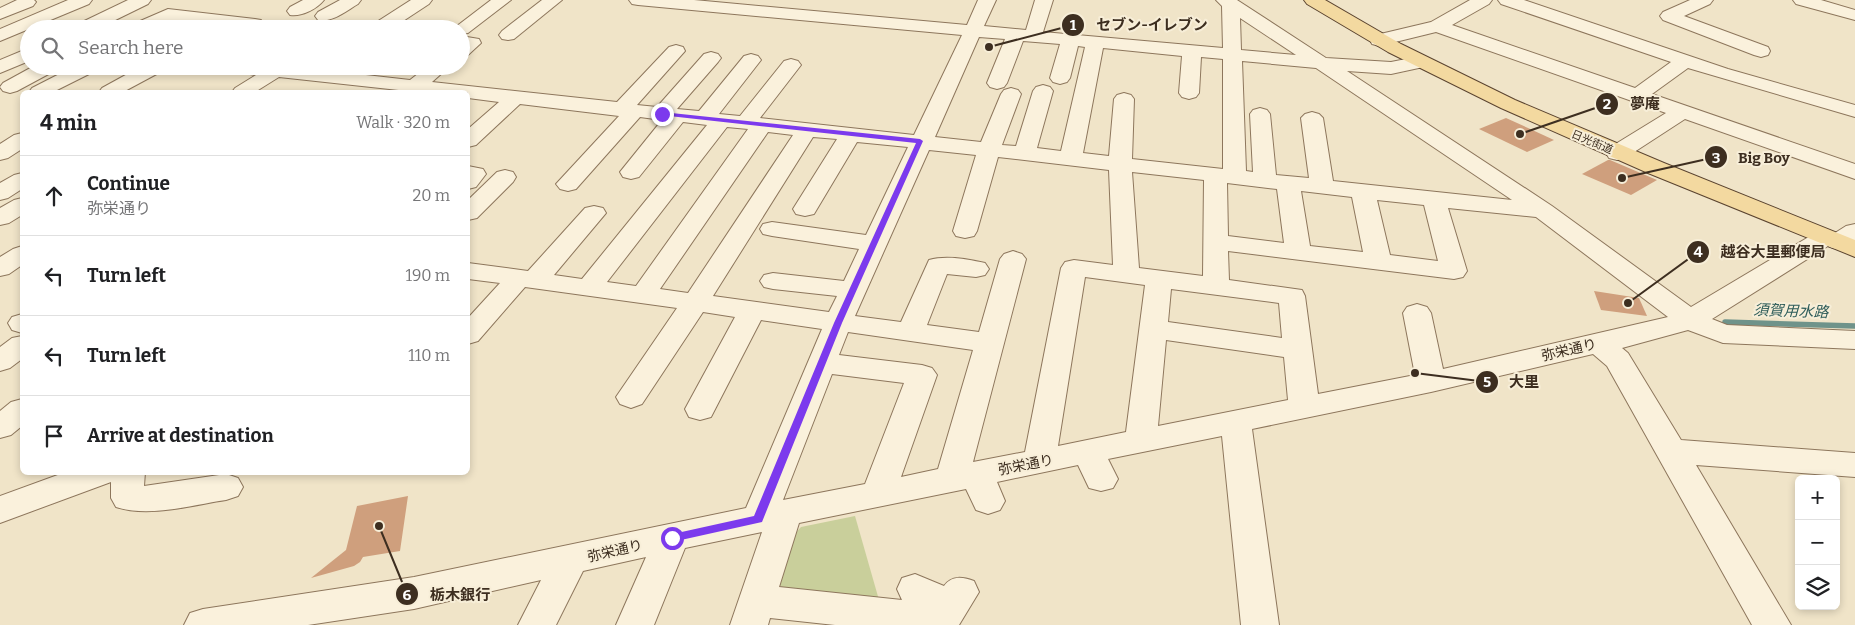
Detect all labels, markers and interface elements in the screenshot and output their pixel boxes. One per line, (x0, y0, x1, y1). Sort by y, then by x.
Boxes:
callout: セブン-イレブン (1061, 10, 1218, 40)
text: 1 (1070, 16, 1077, 34)
text: セブン-イレブン (1096, 16, 1208, 34)
search box (20, 20, 470, 75)
icon: search (38, 34, 66, 62)
text: Search here (78, 36, 183, 59)
callout: 夢庵 (1595, 89, 1670, 119)
text: 2 (1603, 95, 1611, 113)
text: 夢庵 (1630, 95, 1660, 113)
route end (651, 103, 674, 126)
text: 4 min (40, 110, 97, 136)
text: Walk · 320 m (356, 113, 450, 132)
street label: 日光街道 (1569, 127, 1615, 157)
callout: Big Boy (1704, 142, 1800, 172)
text: 3 (1712, 149, 1720, 167)
text: Big Boy (1738, 149, 1791, 167)
text: Continue (87, 172, 170, 195)
icon: ahead (40, 182, 68, 210)
text: 20 m (413, 186, 450, 205)
text: 弥栄通り (87, 199, 151, 218)
callout: 越谷大里郵便局 (1685, 237, 1835, 267)
text: 4 (1693, 243, 1703, 261)
text: 越谷大里郵便局 (1720, 243, 1826, 261)
icon: left (40, 262, 68, 290)
text: Turn left (87, 264, 166, 287)
text: 190 m (405, 266, 450, 285)
water label: 須賀用水路 (1753, 301, 1831, 321)
street label: 弥栄通り (1540, 335, 1598, 365)
icon: left (40, 342, 68, 370)
text: Turn left (87, 344, 166, 367)
text: 110 m (408, 346, 450, 365)
callout: 大里 (1474, 367, 1549, 397)
text: 5 (1483, 373, 1491, 391)
text: 大里 (1509, 373, 1539, 391)
icon: arrive (40, 422, 68, 450)
text: Arrive at destination (87, 424, 274, 447)
street label: 弥栄通り (997, 451, 1055, 479)
map controls (1795, 475, 1840, 610)
button: + (1795, 475, 1840, 520)
button: − (1795, 520, 1840, 565)
route start (661, 527, 684, 550)
street label: 弥栄通り (586, 536, 644, 566)
button: layers (1795, 565, 1840, 610)
callout: 栃木銀行 (395, 579, 500, 609)
text: 6 (403, 586, 412, 604)
text: 栃木銀行 (430, 586, 490, 604)

